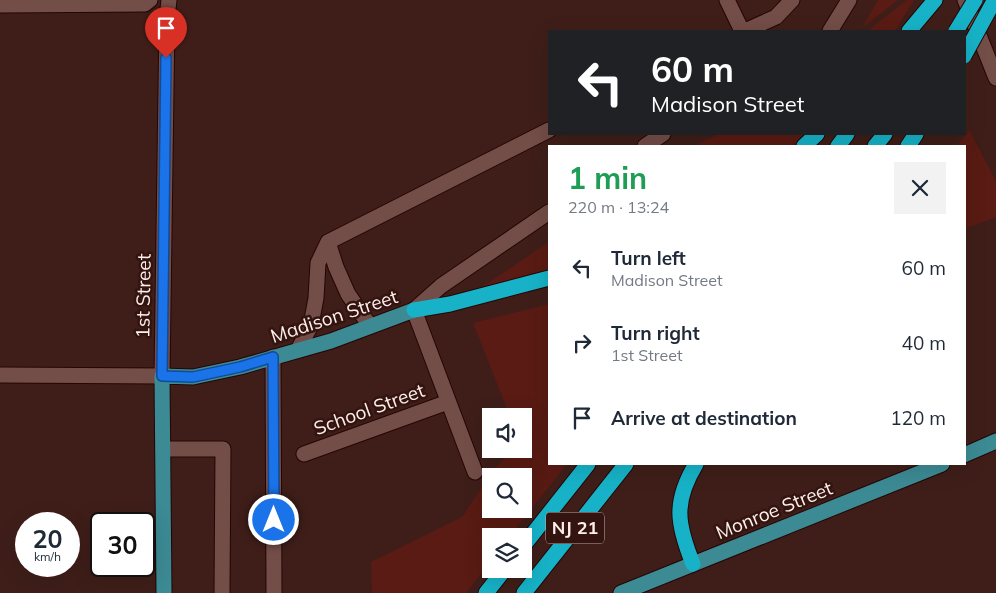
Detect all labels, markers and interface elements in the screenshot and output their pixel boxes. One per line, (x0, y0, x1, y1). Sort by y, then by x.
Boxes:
pin (145, 7, 187, 58)
icon: arrive (152, 14, 180, 42)
text: 60 m (651, 47, 734, 91)
icon: left (568, 50, 633, 115)
text: Madison Street (651, 90, 804, 118)
text: 1 min (568, 159, 647, 197)
button: close (894, 162, 946, 214)
text: 220 m · 13:24 (568, 197, 669, 217)
text: Turn left (611, 246, 686, 270)
street label: 1st Street (130, 253, 156, 339)
icon: left (568, 254, 596, 282)
text: 60 m (902, 256, 946, 280)
text: Madison Street (611, 270, 723, 290)
street label: Madison Street (267, 284, 401, 348)
text: Turn right (611, 321, 700, 345)
icon: right (568, 329, 596, 357)
text: 40 m (902, 331, 946, 355)
text: 1st Street (611, 345, 682, 365)
street label: School Street (310, 378, 428, 440)
icon: arrive (568, 404, 596, 432)
text: Arrive at destination (611, 406, 797, 430)
text: 120 m (890, 406, 946, 430)
map controls (482, 408, 532, 578)
button: sound (482, 408, 532, 458)
button: search (482, 468, 532, 518)
street label: Monroe Street (712, 476, 836, 544)
position arrow (247, 493, 299, 545)
speed limit sign: 30 (90, 512, 155, 577)
road number: NJ 21 (546, 512, 604, 544)
text: 20 (32, 523, 63, 554)
button: layers (482, 528, 532, 578)
text: km/h (34, 549, 61, 564)

